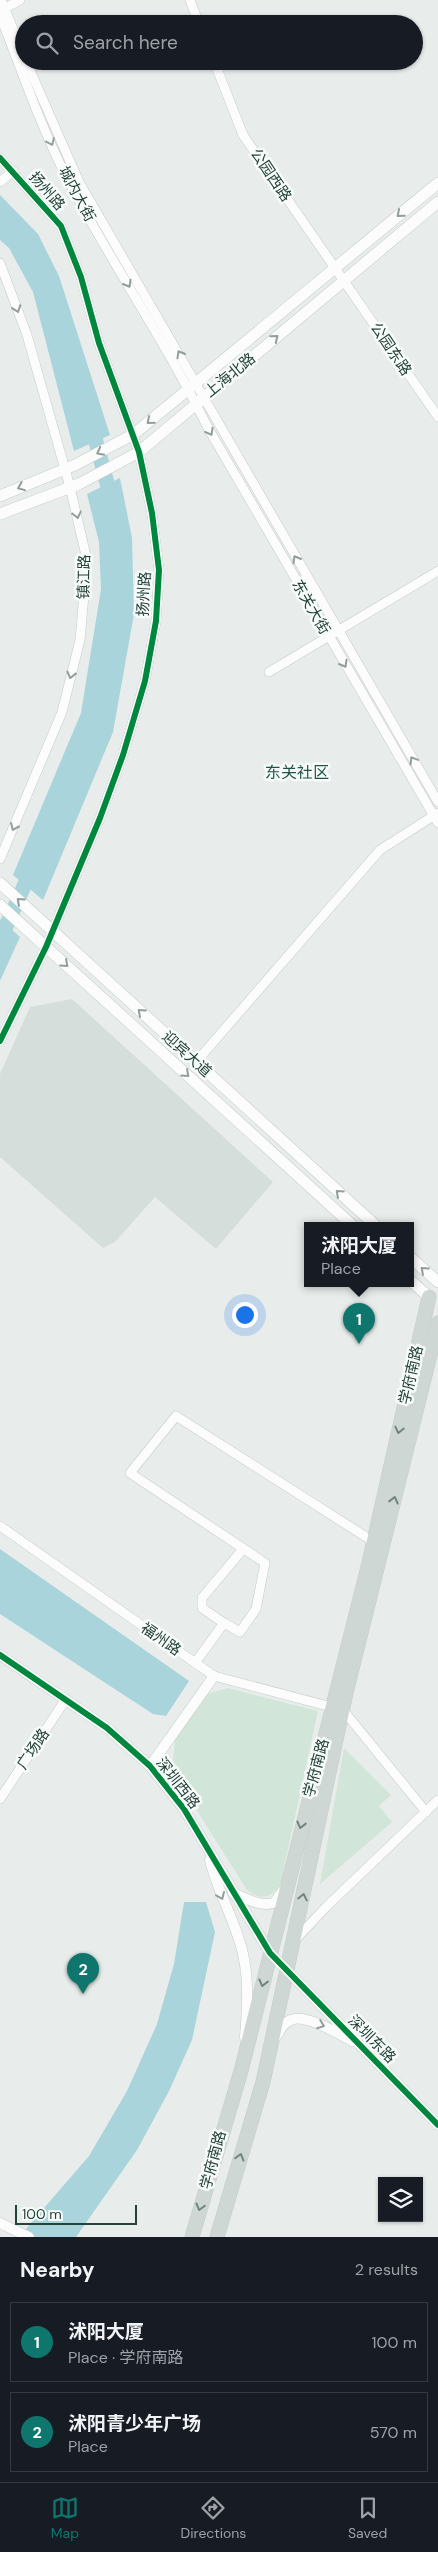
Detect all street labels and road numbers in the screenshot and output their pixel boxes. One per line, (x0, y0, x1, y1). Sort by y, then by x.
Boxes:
street label: 公园西路 (246, 145, 296, 205)
street label: 城内大街 (54, 163, 100, 225)
street label: 扬州路 (25, 167, 69, 215)
street label: 公园东路 (366, 319, 416, 379)
street label: 上海北路 (200, 348, 260, 402)
street label: 镇江路 (74, 554, 94, 600)
street label: 扬州路 (133, 571, 155, 617)
street label: 东关大街 (287, 576, 335, 638)
street label: 迎宾大道 (158, 1026, 216, 1082)
street label: 学府南路 (395, 1344, 427, 1406)
street label: 福州路 (137, 1618, 185, 1660)
street label: 广场路 (12, 1725, 54, 1773)
street label: 学府南路 (299, 1736, 333, 1800)
street label: 深圳西路 (152, 1753, 204, 1813)
street label: 深圳东路 (344, 2011, 400, 2067)
street label: 学府南路 (196, 2128, 230, 2192)

